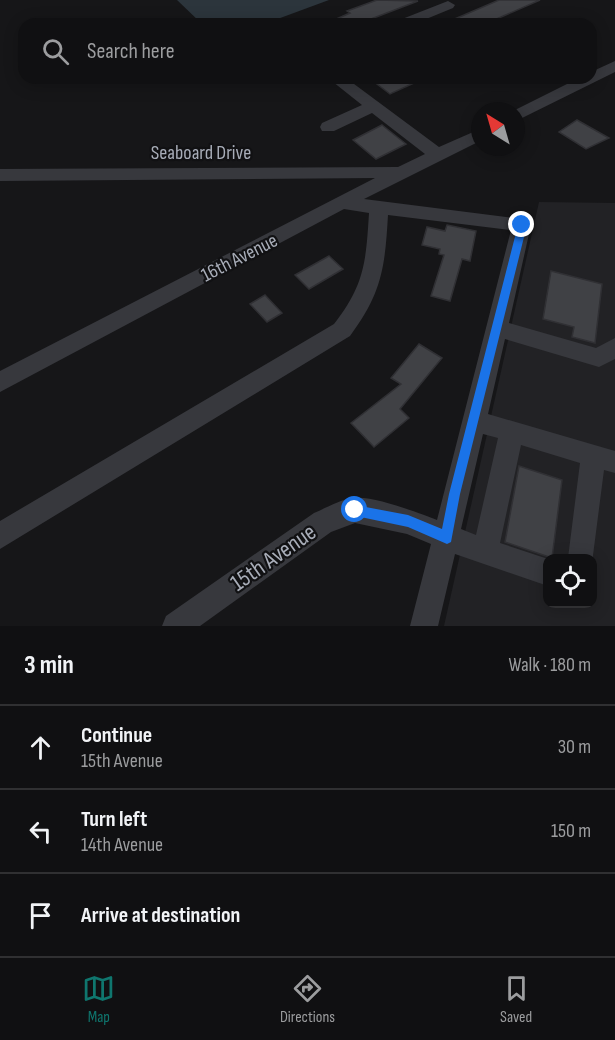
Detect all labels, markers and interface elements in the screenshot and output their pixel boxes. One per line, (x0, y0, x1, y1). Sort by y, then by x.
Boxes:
search box (18, 18, 597, 84)
icon: search (39, 35, 72, 68)
text: Search here (87, 38, 174, 65)
north arrow (471, 102, 525, 156)
street label: Seaboard Drive (151, 141, 251, 165)
route end (508, 211, 534, 237)
street label: 16th Avenue (197, 228, 282, 287)
route start (341, 496, 367, 522)
street label: 15th Avenue (225, 517, 322, 597)
map controls (543, 554, 597, 608)
button: locate (543, 554, 597, 608)
text: 3 min (24, 650, 74, 681)
text: Walk · 180 m (508, 653, 591, 677)
text: Continue (81, 722, 152, 749)
icon: ahead (24, 731, 57, 764)
text: 30 m (558, 735, 591, 759)
text: 15th Avenue (81, 749, 163, 773)
text: Turn left (81, 806, 147, 833)
icon: left (24, 815, 57, 848)
text: 150 m (551, 819, 591, 843)
text: 14th Avenue (81, 833, 163, 857)
icon: arrive (24, 899, 57, 932)
text: Arrive at destination (81, 902, 240, 929)
tab: Map (82, 972, 115, 1027)
tab: Directions (280, 972, 335, 1027)
tab: Saved (500, 972, 533, 1027)

